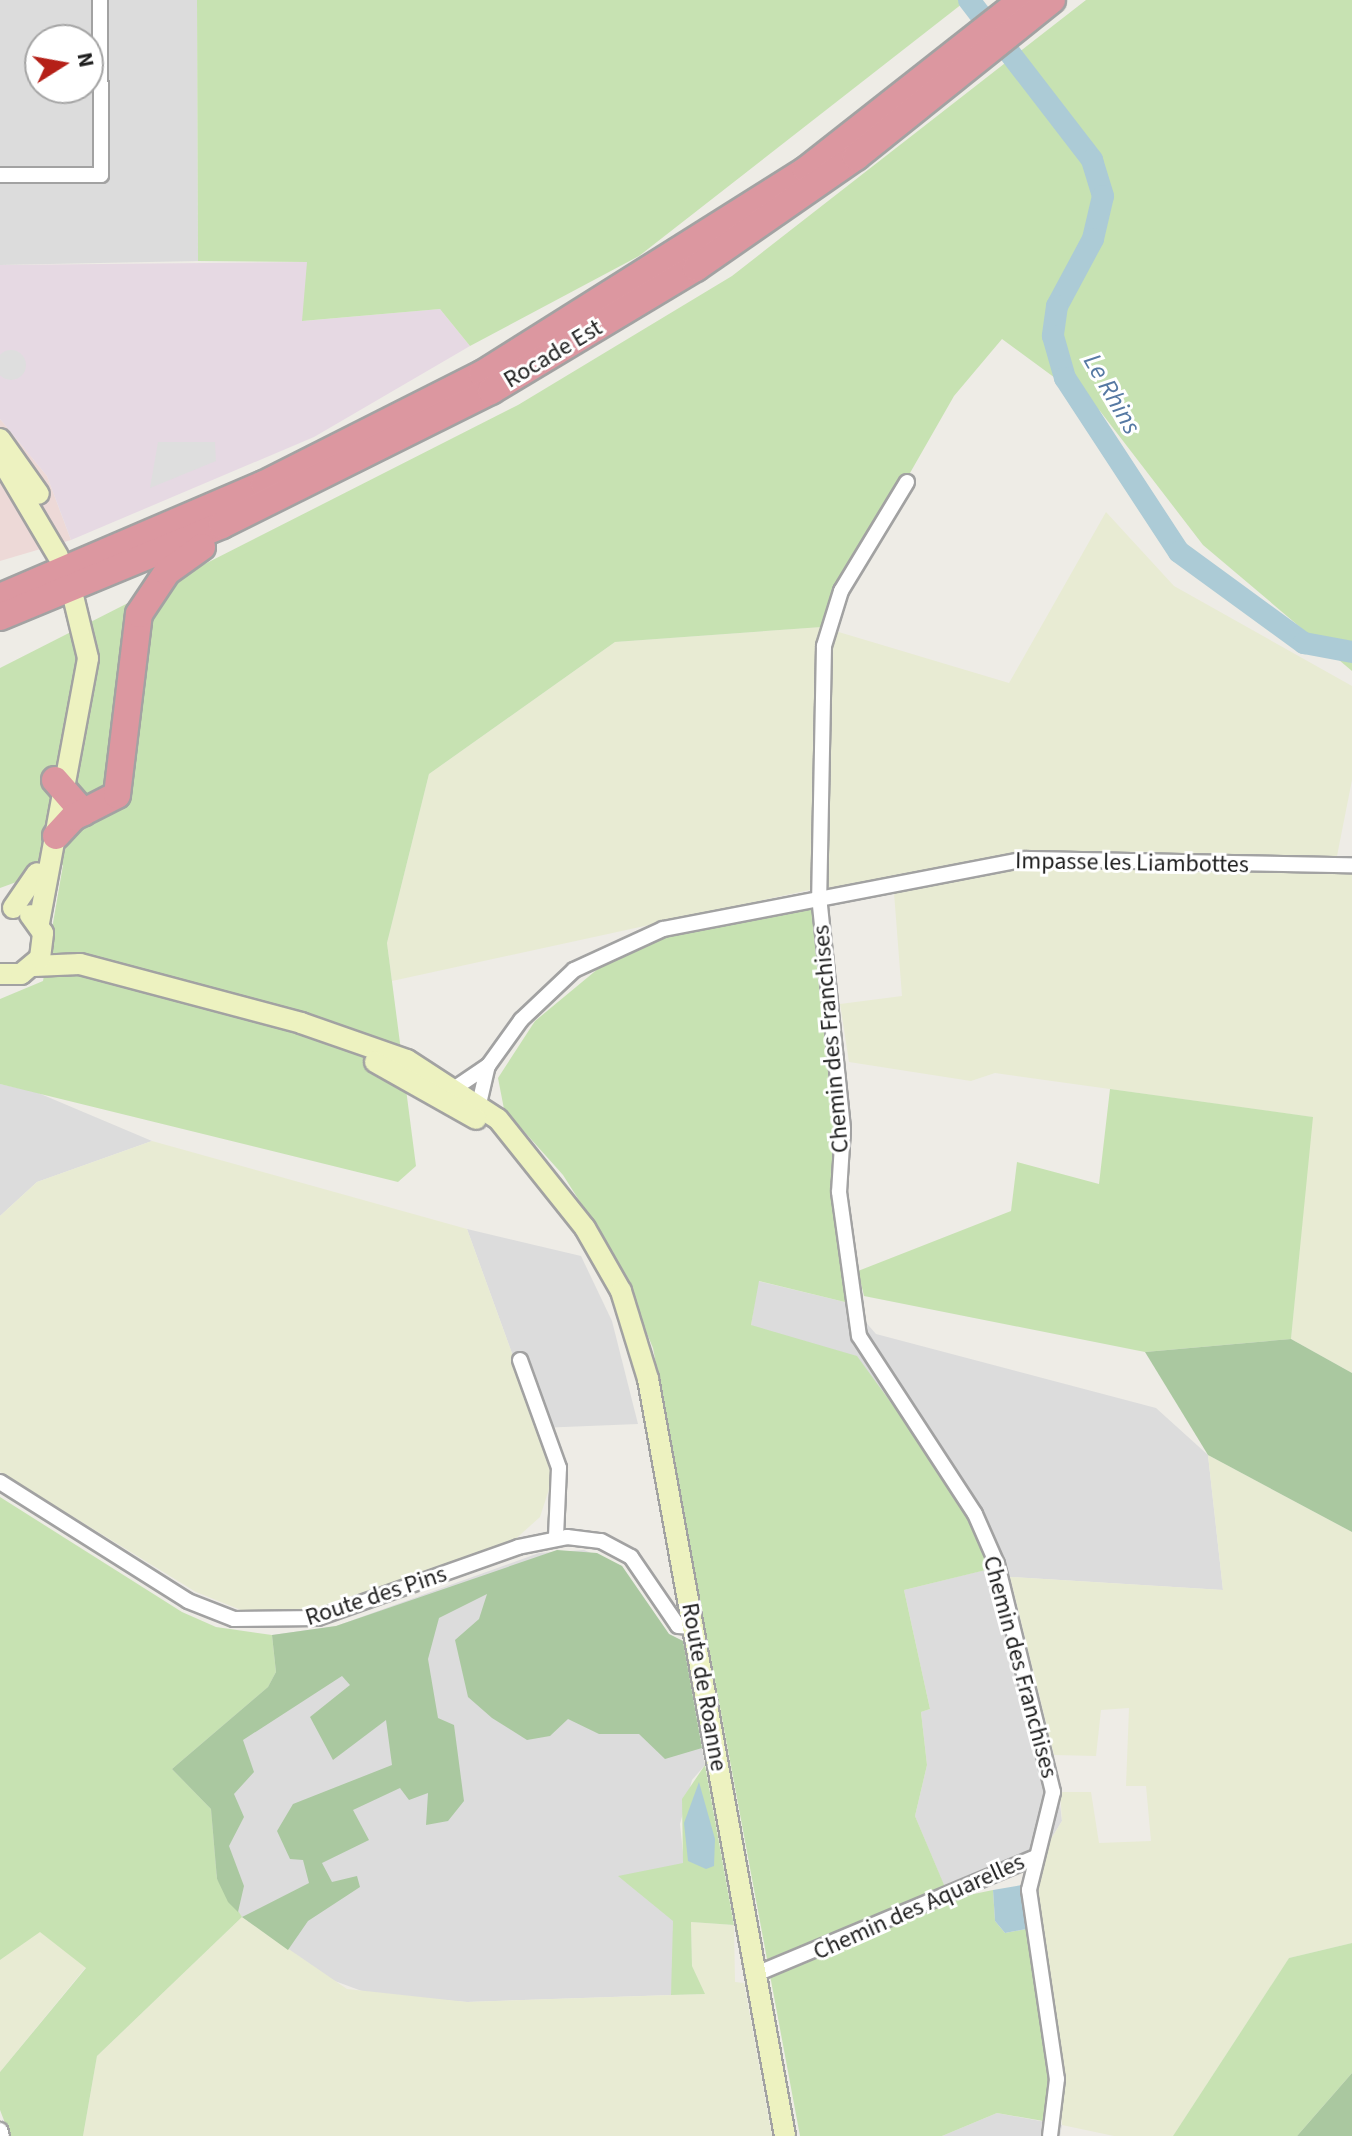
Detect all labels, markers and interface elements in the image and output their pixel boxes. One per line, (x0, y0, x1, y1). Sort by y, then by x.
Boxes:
north arrow (24, 24, 104, 104)
text: N (68, 50, 103, 70)
street label: Rocade Est (499, 313, 607, 395)
water label: Le Rhins (1077, 348, 1147, 440)
street label: Impasse les Liambottes (1015, 847, 1249, 879)
street label: Chemin des Franchises (807, 924, 855, 1154)
street label: Chemin des Franchises (976, 1553, 1064, 1781)
street label: Route des Pins (302, 1560, 450, 1632)
street label: Route de Roanne (675, 1601, 733, 1773)
street label: Chemin des Aquarelles (809, 1847, 1029, 1967)

